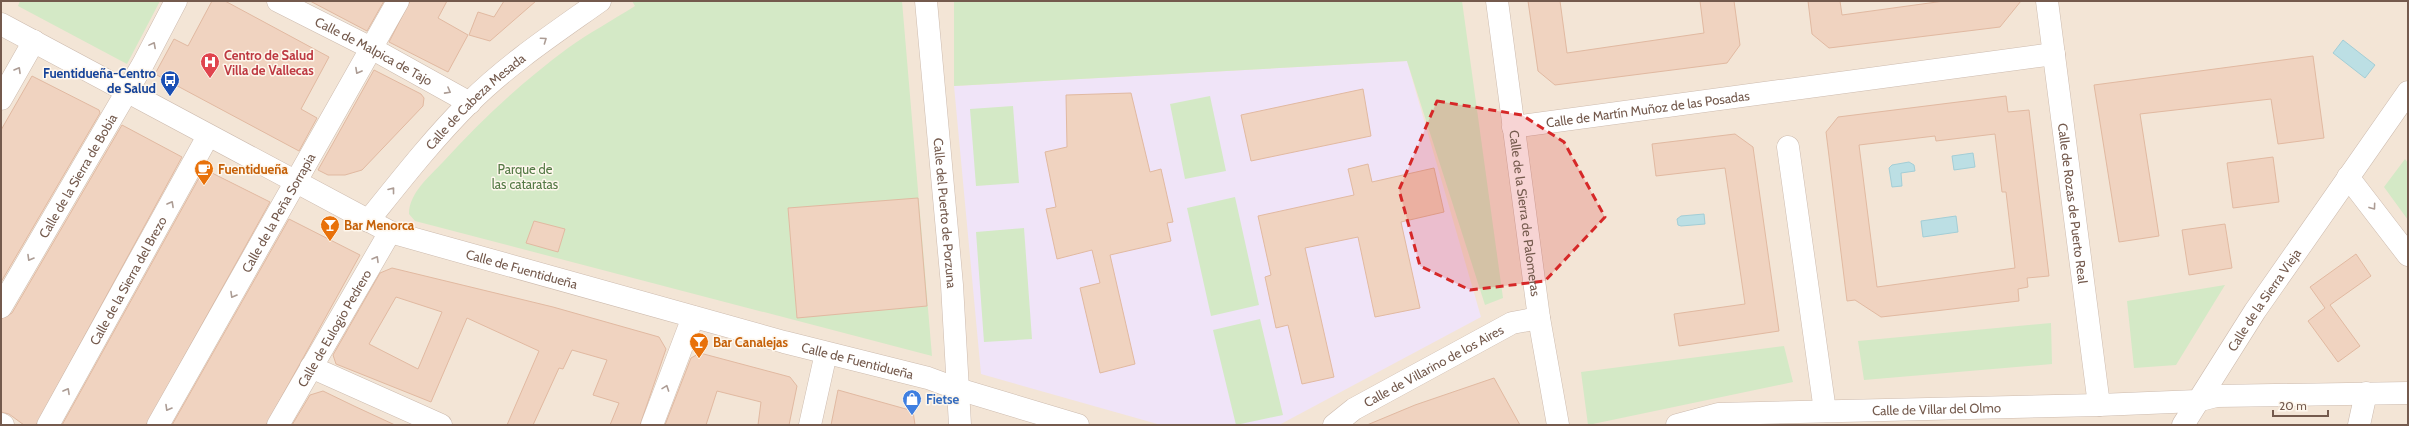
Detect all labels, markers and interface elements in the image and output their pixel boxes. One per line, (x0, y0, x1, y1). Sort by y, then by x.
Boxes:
street label: Calle de Malpica de Tajo (312, 13, 435, 89)
one-way arrow (540, 37, 547, 45)
one-way arrow (148, 42, 156, 50)
place label: Centro de Salud Villa de Vallecas (224, 47, 314, 78)
street label: Calle de Cabeza Mesada (422, 49, 529, 153)
hospital icon: Centro de Salud Villa de Vallecas (199, 51, 221, 79)
place label: Fuentidueña-Centro de Salud (43, 65, 157, 96)
one-way arrow (13, 67, 20, 74)
one-way arrow (355, 67, 362, 75)
bus stop icon: Fuentidueña-Centro de Salud (159, 69, 181, 97)
one-way arrow (444, 86, 452, 94)
street label: Calle de Martín Muñoz de las Posadas (1545, 87, 1751, 130)
street label: Calle de la Sierra de Bobia (35, 110, 121, 241)
street label: Calle de Rozas de Puerto Real (2055, 122, 2091, 285)
street label: Calle de la Sierra de Palomeras (1506, 129, 1544, 298)
street label: Calle del Puerto de Porzuna (931, 137, 960, 290)
street label: Calle de la Peña Sorrapia (238, 149, 319, 275)
cafe icon: Fuentidueña (193, 158, 215, 186)
place label: Fuentidueña (218, 161, 288, 177)
park label: Parque de las cataratas (492, 161, 559, 192)
one-way arrow (388, 187, 395, 194)
one-way arrow (166, 201, 173, 208)
one-way arrow (2368, 203, 2375, 210)
street label: Calle de la Sierra del Brezo (86, 214, 170, 348)
bar icon: Bar Menorca (319, 214, 341, 242)
place label: Bar Menorca (344, 217, 415, 233)
street label: Calle de la Sierra Vieja (2224, 245, 2305, 354)
street label: Calle de Fuentidueña (464, 246, 580, 292)
one-way arrow (27, 254, 34, 261)
one-way arrow (371, 256, 378, 263)
street label: Calle de Eulogio Pedrero (294, 267, 375, 390)
one-way arrow (230, 291, 237, 298)
street label: Calle de Villarino de los Aires (1361, 321, 1507, 410)
bar icon: Bar Canalejas (688, 331, 710, 359)
place label: Bar Canalejas (713, 334, 789, 350)
street label: Calle de Fuentidueña (800, 339, 916, 382)
one-way arrow (661, 385, 669, 392)
one-way arrow (62, 388, 69, 395)
shop icon: Fietse (901, 388, 923, 416)
place label: Fietse (926, 391, 960, 407)
scale bar (2273, 392, 2328, 418)
text: 20 m (2279, 398, 2307, 413)
street label: Calle de Villar del Olmo (1872, 399, 2001, 418)
one-way arrow (166, 404, 173, 411)

